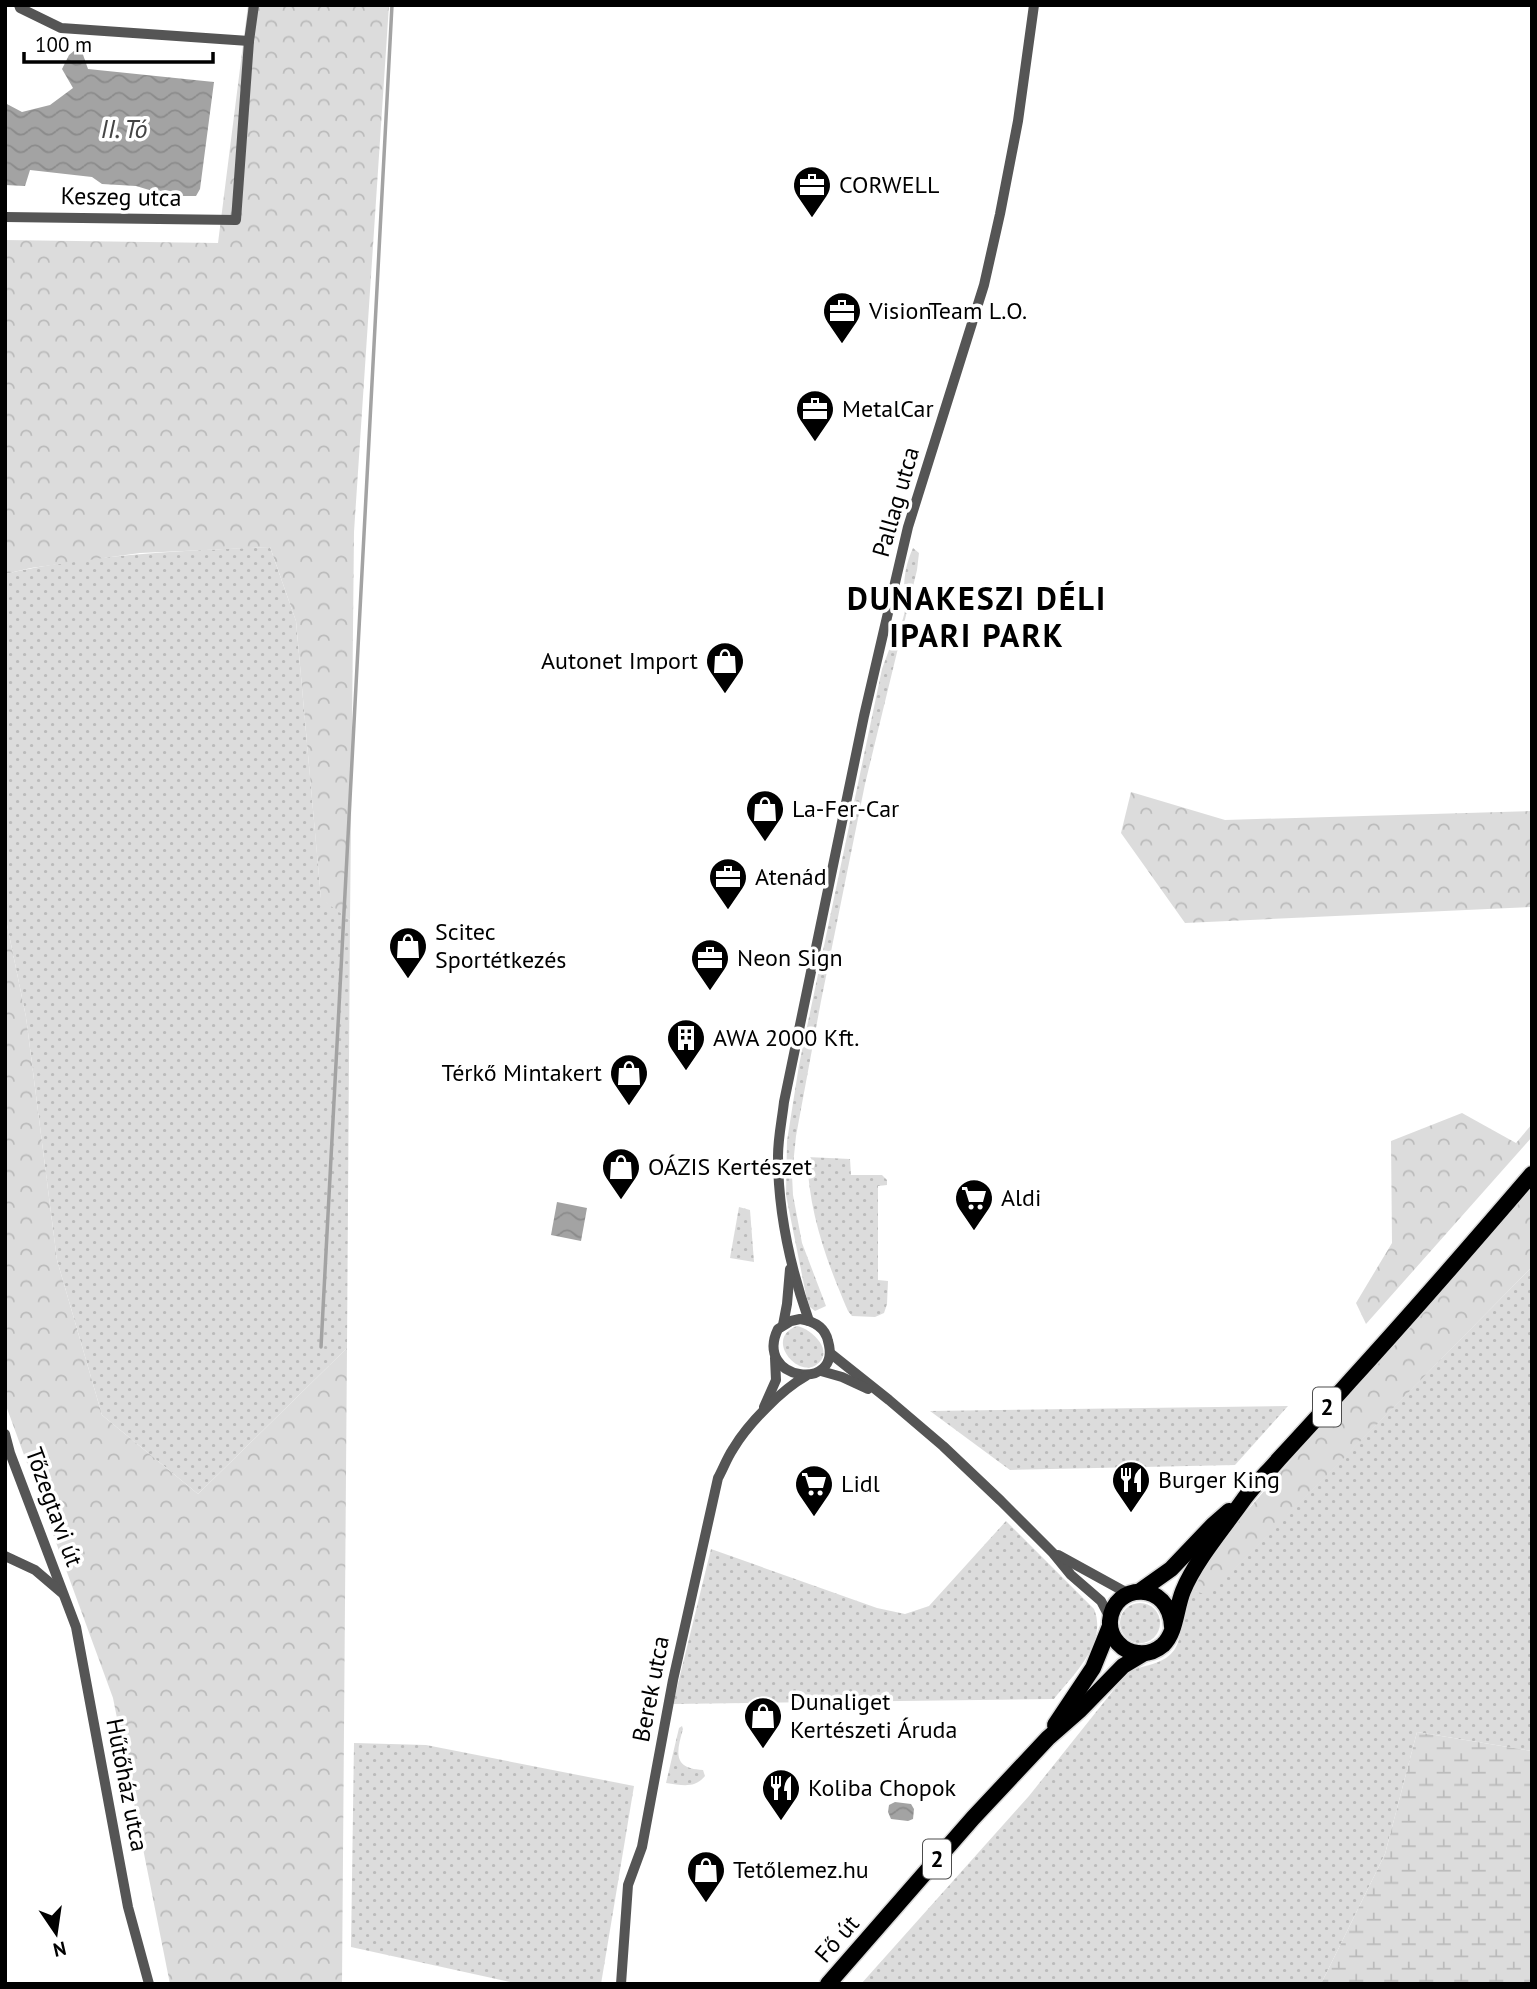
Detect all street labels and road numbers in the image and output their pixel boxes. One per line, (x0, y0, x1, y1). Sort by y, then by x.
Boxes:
street label: Keszeg utca (60, 180, 182, 213)
street label: Pallag utca (865, 443, 926, 561)
road number: 2 (1313, 1388, 1341, 1426)
street label: Tőzegtavi út (19, 1443, 90, 1571)
street label: Berek utca (625, 1633, 676, 1745)
street label: Hűtőház utca (99, 1716, 156, 1854)
road number: 2 (923, 1840, 951, 1878)
street label: Fő út (808, 1909, 866, 1969)

